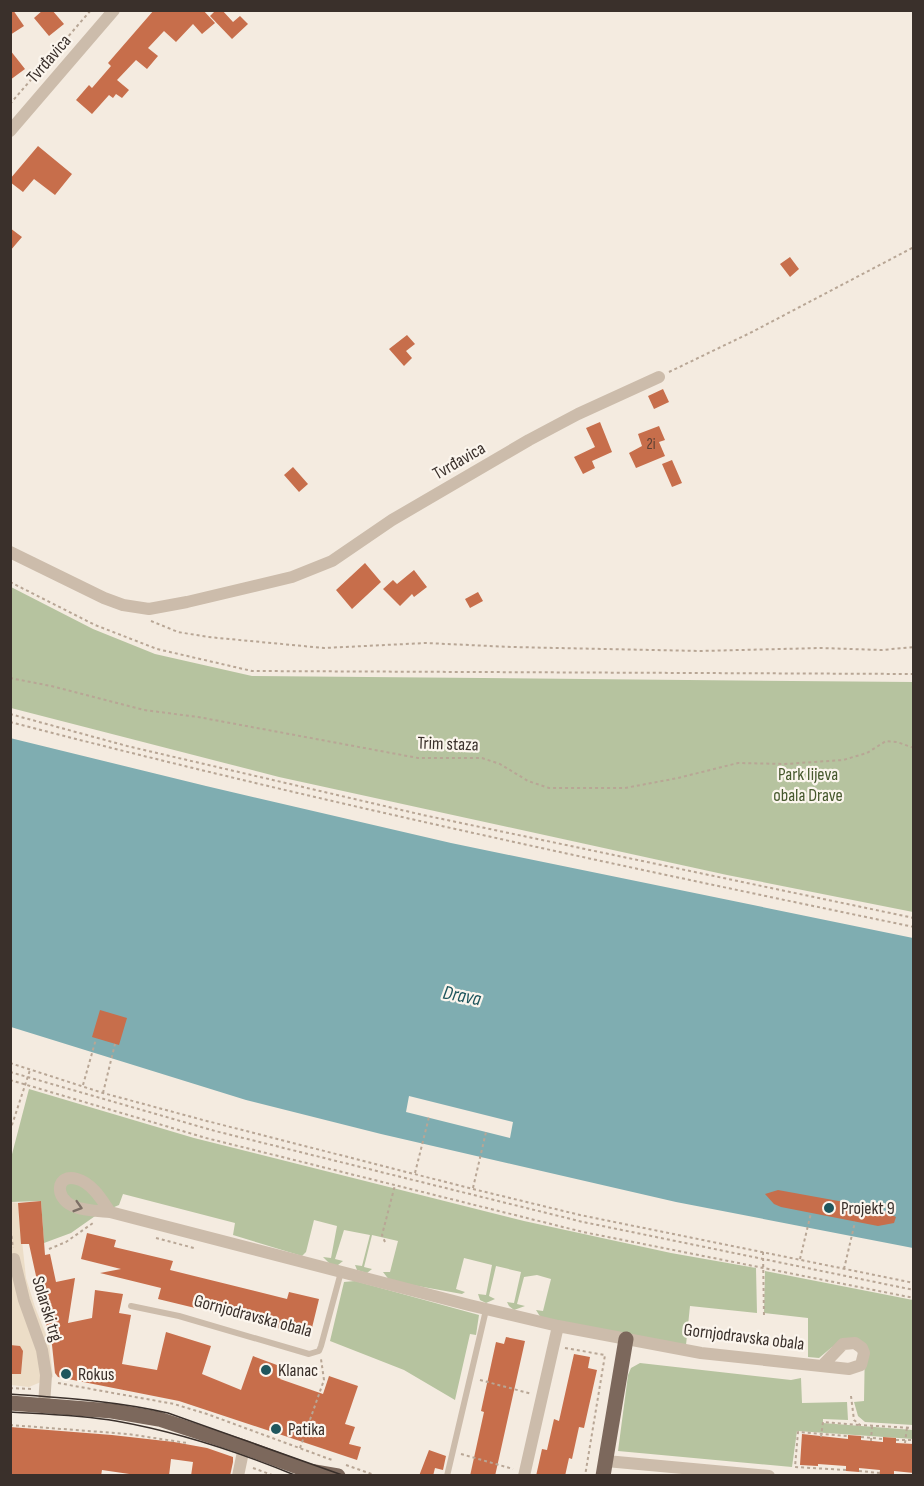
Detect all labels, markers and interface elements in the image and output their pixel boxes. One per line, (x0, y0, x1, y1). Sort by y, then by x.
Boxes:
street label: Tvrđavica (22, 31, 76, 87)
house number: 2i (647, 435, 656, 454)
street label: Tvrđavica (429, 438, 489, 484)
street label: Trim staza (417, 732, 479, 756)
park label: Park lijeva obala Drave (773, 764, 843, 806)
water label: Drava (441, 981, 483, 1011)
place label: Projekt 9 (841, 1198, 895, 1219)
one-way arrow (72, 1200, 83, 1212)
marker: Projekt 9 (822, 1201, 836, 1215)
street label: Solarski trg (27, 1274, 67, 1344)
street label: Gornjodravska obala (192, 1290, 314, 1342)
street label: Gornjodravska obala (682, 1319, 806, 1355)
place label: Klanac (278, 1360, 318, 1381)
marker: Klanac (259, 1363, 273, 1377)
place label: Rokus (78, 1364, 114, 1385)
marker: Rokus (59, 1367, 73, 1381)
place label: Patika (288, 1419, 325, 1440)
marker: Patika (269, 1422, 283, 1436)

